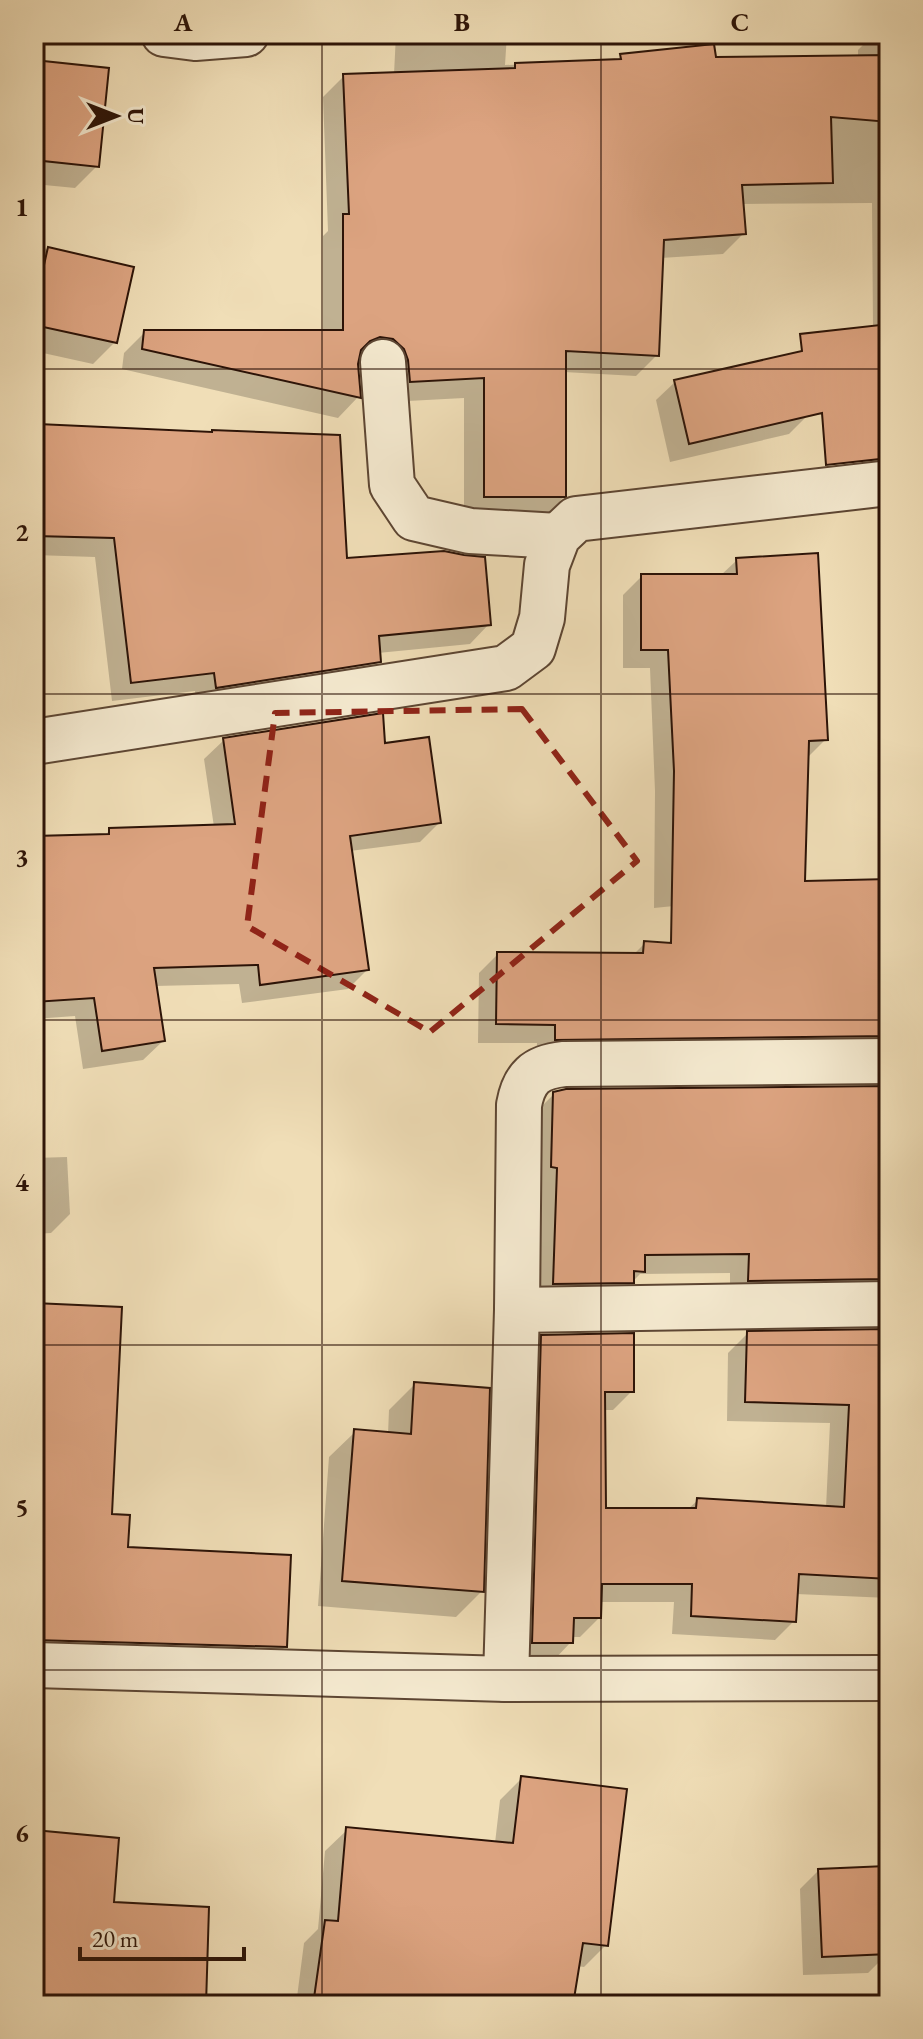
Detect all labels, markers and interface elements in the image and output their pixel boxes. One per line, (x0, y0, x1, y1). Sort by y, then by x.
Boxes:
text: A (173, 5, 193, 39)
text: B (454, 5, 470, 39)
text: C (731, 5, 749, 39)
north arrow (76, 76, 156, 156)
text: U (121, 108, 150, 125)
text: 1 (15, 190, 29, 224)
text: 2 (15, 515, 29, 549)
text: 3 (15, 840, 29, 874)
text: 4 (15, 1165, 29, 1199)
text: 5 (15, 1490, 29, 1524)
text: 6 (15, 1816, 29, 1850)
scale bar (80, 1911, 244, 1961)
text: 20 m (92, 1923, 139, 1954)

